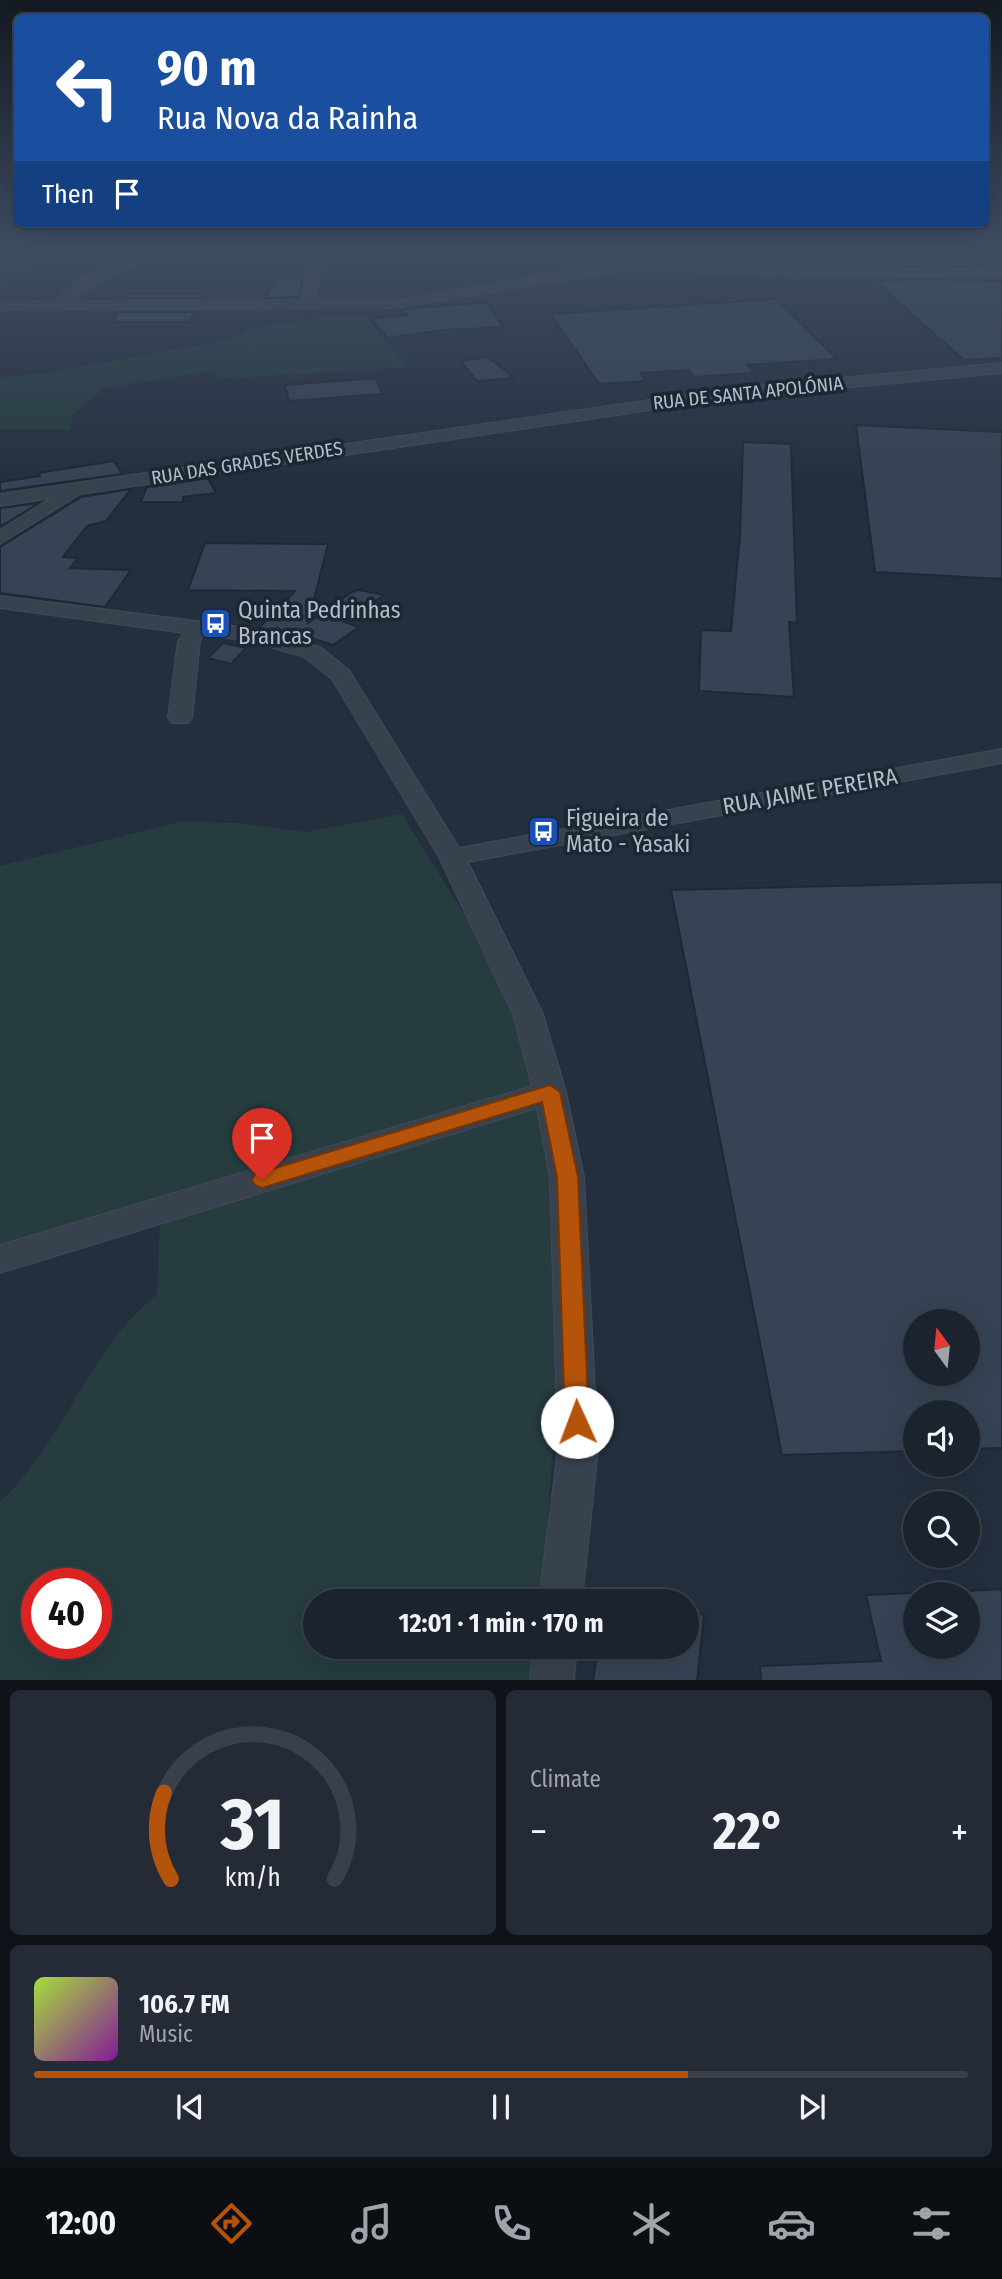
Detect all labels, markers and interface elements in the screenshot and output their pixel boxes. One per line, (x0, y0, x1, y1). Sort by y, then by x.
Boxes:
text: 90 m (157, 39, 257, 98)
icon: left (42, 42, 133, 133)
text: Rua Nova da Rainha (157, 99, 418, 137)
icon: arrive (108, 175, 146, 213)
text: Then (42, 179, 94, 210)
street label: RUA DE SANTA APOLÓNIA (652, 372, 844, 414)
street label: RUA DAS GRADES VERDES (150, 437, 344, 489)
place label: Quinta Pedrinhas Brancas (238, 596, 401, 650)
bus stop icon: Quinta Pedrinhas Brancas (198, 606, 232, 640)
street label: RUA JAIME PEREIRA (720, 762, 900, 820)
place label: Figueira de Mato - Yasaki (566, 804, 690, 858)
bus stop icon: Figueira de Mato - Yasaki (526, 814, 560, 848)
pin (232, 1108, 292, 1180)
icon: arrive (243, 1119, 281, 1157)
north arrow (903, 1309, 980, 1386)
map controls (903, 1309, 980, 1659)
position arrow (540, 1385, 614, 1459)
button: sound (903, 1400, 980, 1477)
button: search (903, 1491, 980, 1568)
speed limit sign: 40 (21, 1568, 112, 1659)
button: layers (903, 1582, 980, 1659)
text: 12:01 · 1 min · 170 m (398, 1608, 604, 1639)
text: Climate (530, 1765, 601, 1793)
text: 31 (220, 1781, 285, 1868)
text: 22° (713, 1800, 785, 1863)
text: − (530, 1809, 547, 1855)
text: + (951, 1809, 968, 1855)
text: km/h (225, 1862, 281, 1892)
text: 106.7 FM (139, 1989, 230, 2020)
text: Music (139, 2020, 193, 2048)
icon: previous (171, 2088, 209, 2126)
icon: pause (482, 2088, 520, 2126)
icon: next (793, 2088, 831, 2126)
icon: directions (207, 2199, 256, 2248)
icon: music (347, 2199, 396, 2248)
icon: phone (487, 2199, 536, 2248)
icon: climate (627, 2199, 676, 2248)
icon: car (767, 2199, 816, 2248)
icon: filters (907, 2199, 956, 2248)
text: 12:00 (46, 2204, 116, 2242)

